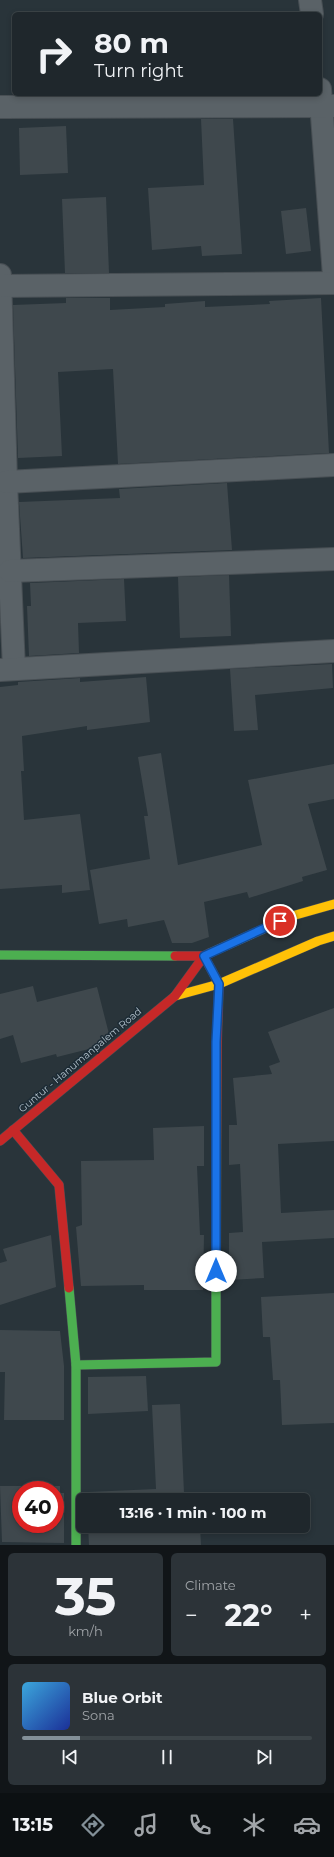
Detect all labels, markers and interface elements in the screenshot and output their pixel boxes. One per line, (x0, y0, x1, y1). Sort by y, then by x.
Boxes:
text: 80 m (94, 26, 169, 60)
icon: right (28, 28, 80, 80)
text: Turn right (94, 60, 184, 82)
pin (263, 904, 297, 938)
icon: arrive (269, 910, 291, 932)
street label: Guntur - Hanumanpalem Road (16, 1005, 144, 1115)
position arrow (195, 1250, 237, 1292)
speed limit sign: 40 (12, 1481, 64, 1533)
text: 13:16 · 1 min · 100 m (119, 1503, 267, 1522)
text: 35 (55, 1565, 116, 1628)
text: Climate (185, 1577, 236, 1593)
text: 22° (225, 1597, 272, 1634)
text: − (185, 1602, 198, 1629)
text: + (299, 1602, 312, 1629)
text: km/h (68, 1623, 103, 1639)
text: Blue Orbit (82, 1688, 162, 1707)
text: Sona (82, 1707, 115, 1723)
icon: previous (59, 1746, 81, 1768)
icon: pause (156, 1746, 178, 1768)
icon: next (253, 1746, 275, 1768)
icon: directions (79, 1811, 107, 1839)
icon: music (132, 1811, 160, 1839)
icon: phone (186, 1811, 214, 1839)
icon: climate (240, 1811, 268, 1839)
icon: car (293, 1811, 321, 1839)
text: 13:15 (13, 1814, 53, 1836)

